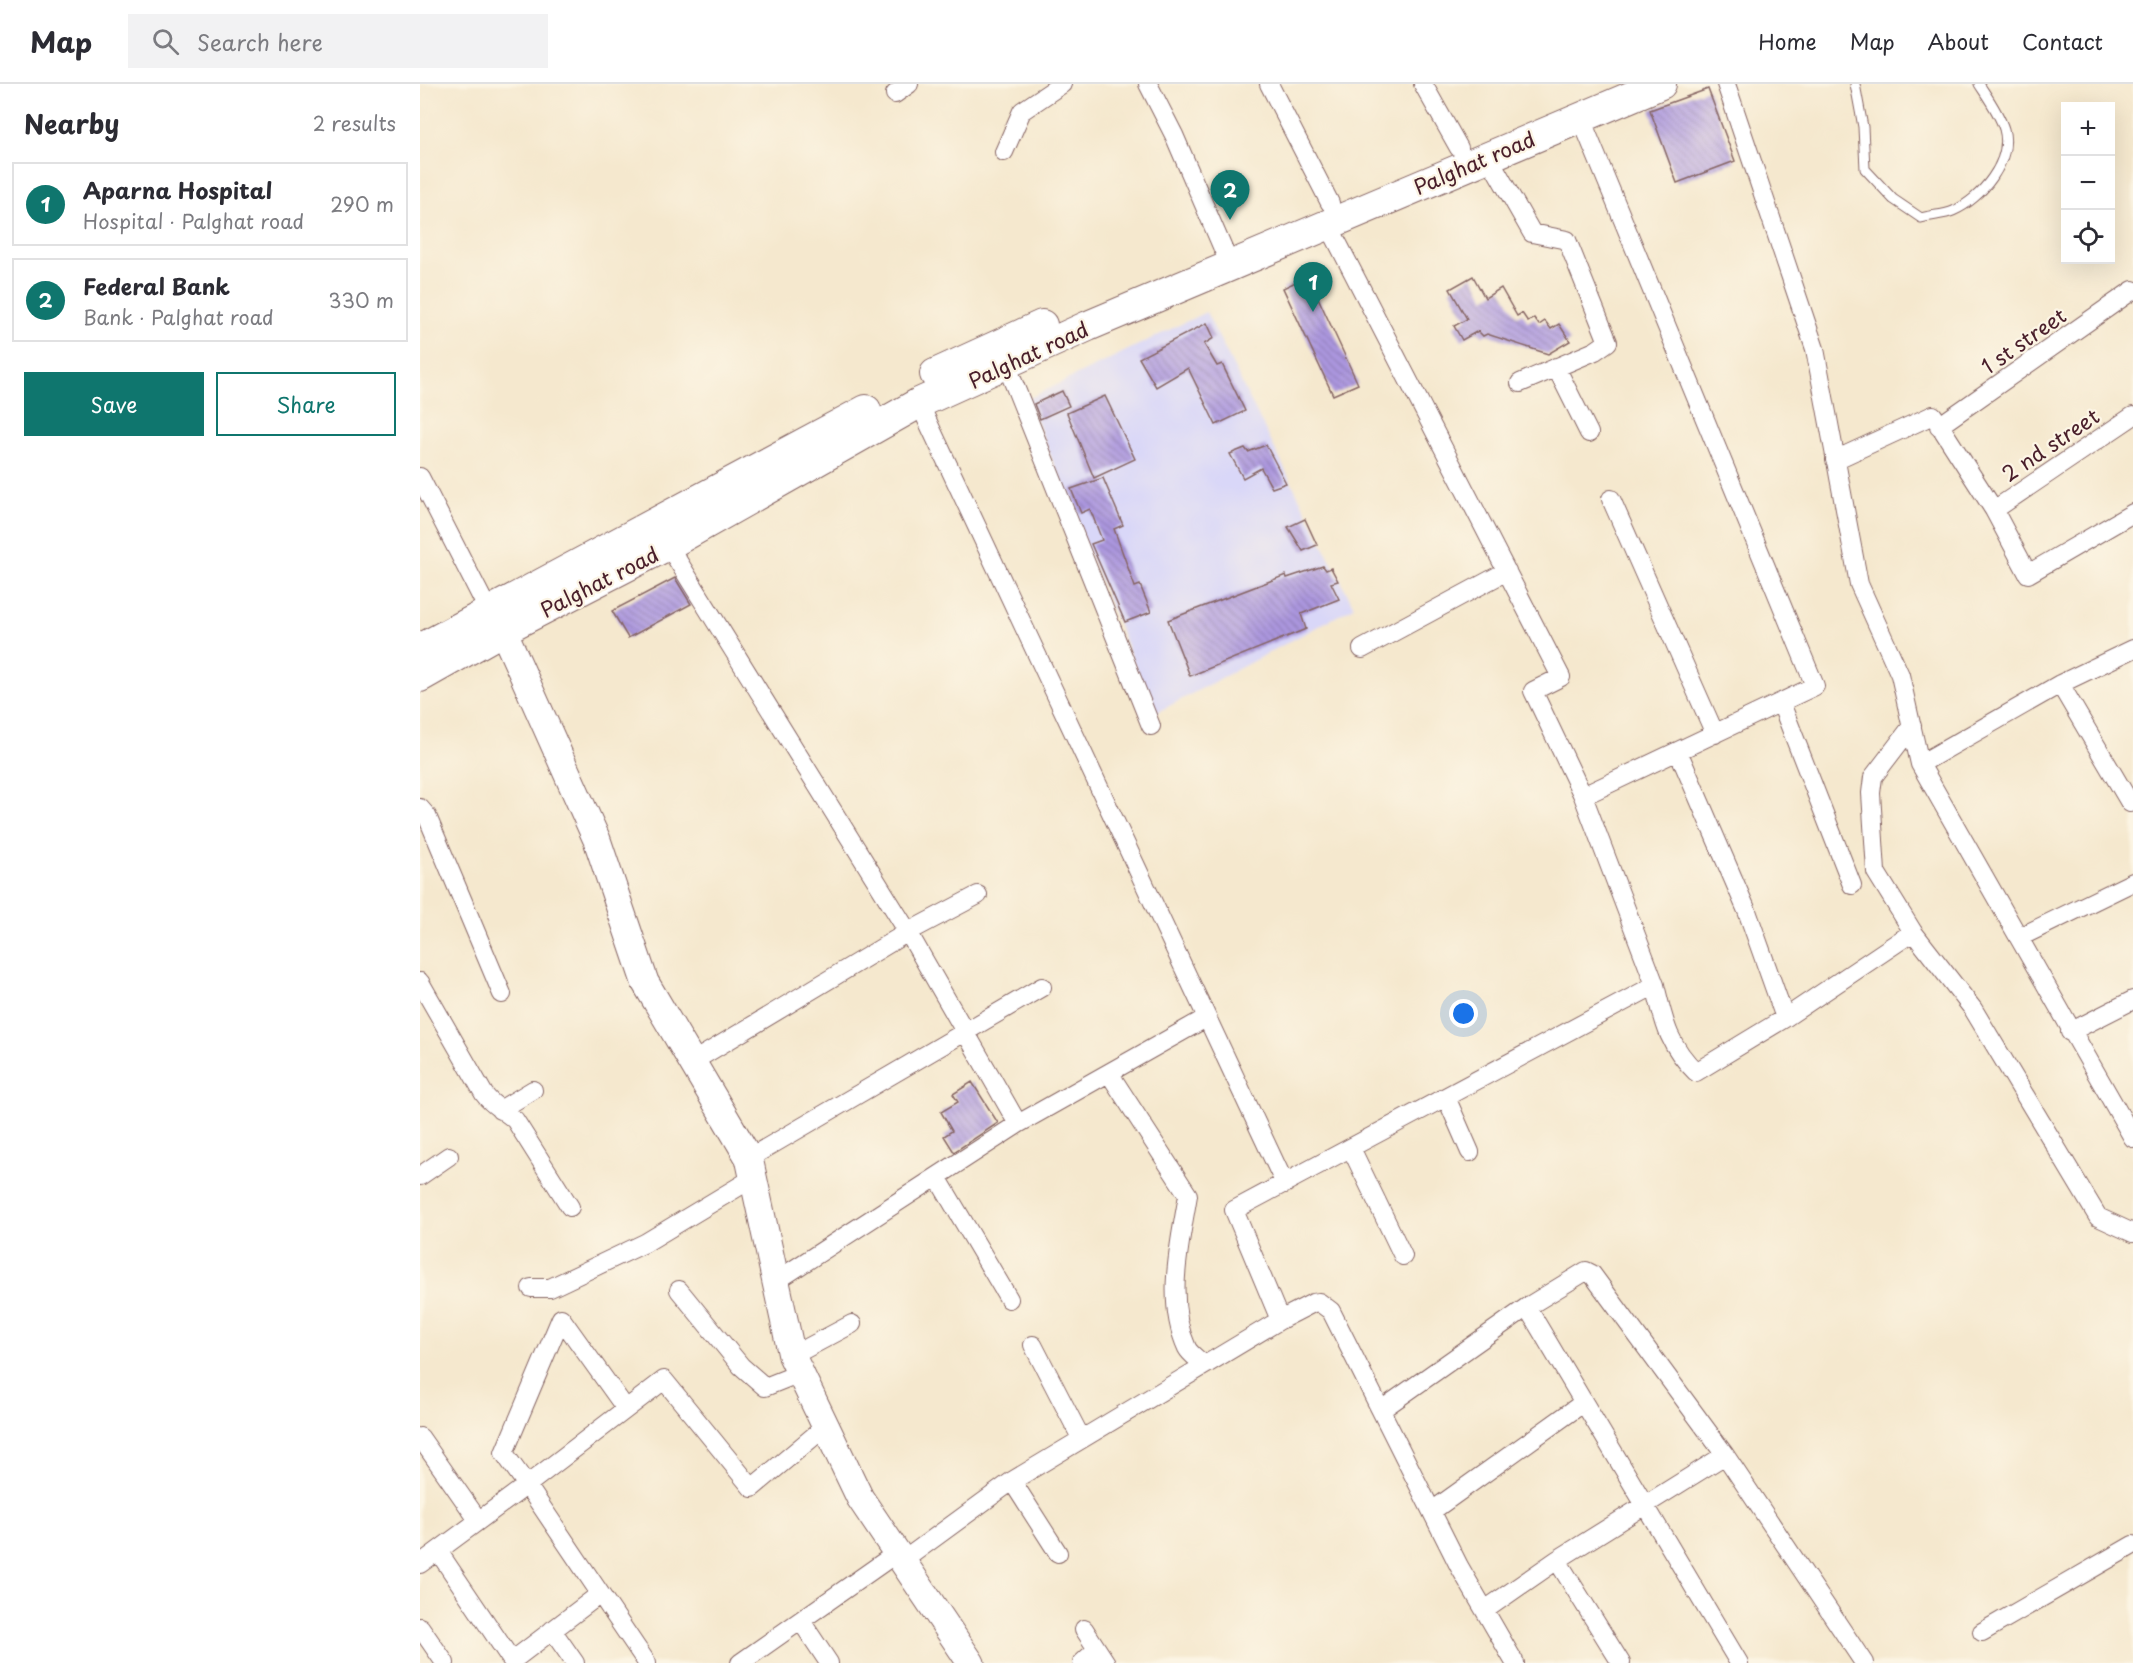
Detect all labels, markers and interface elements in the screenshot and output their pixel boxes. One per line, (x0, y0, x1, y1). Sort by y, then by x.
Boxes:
search box (128, 14, 548, 68)
text: Map (30, 20, 92, 63)
icon: search (149, 25, 182, 58)
text: Search here (197, 25, 323, 58)
text: Home (1758, 25, 1817, 57)
text: Map (1850, 25, 1895, 57)
text: About (1928, 25, 1989, 57)
text: Contact (2022, 25, 2103, 57)
map controls (2061, 102, 2115, 264)
button: + (2061, 102, 2115, 156)
text: Nearby (24, 104, 119, 143)
text: 2 results (313, 108, 396, 138)
street label: Palghat road (1408, 122, 1540, 202)
button: − (2061, 156, 2115, 210)
pin: 2 (1210, 170, 1250, 220)
text: Aparna Hospital (83, 173, 272, 206)
text: 1 (41, 189, 50, 219)
text: 290 m (330, 189, 394, 219)
text: Hospital · Palghat road (83, 206, 304, 236)
button: locate (2061, 210, 2115, 264)
pin: 1 (1294, 262, 1332, 312)
text: Federal Bank (83, 269, 230, 302)
text: 2 (38, 285, 53, 315)
text: 330 m (328, 285, 394, 315)
street label: 1 st street (1974, 299, 2072, 381)
text: Bank · Palghat road (83, 302, 274, 332)
street label: Palghat road (963, 312, 1093, 396)
button: Save (24, 372, 204, 436)
button: Share (216, 372, 396, 436)
street label: 2 nd street (1995, 400, 2105, 488)
street label: Palghat road (534, 537, 664, 625)
your location (1449, 999, 1478, 1028)

